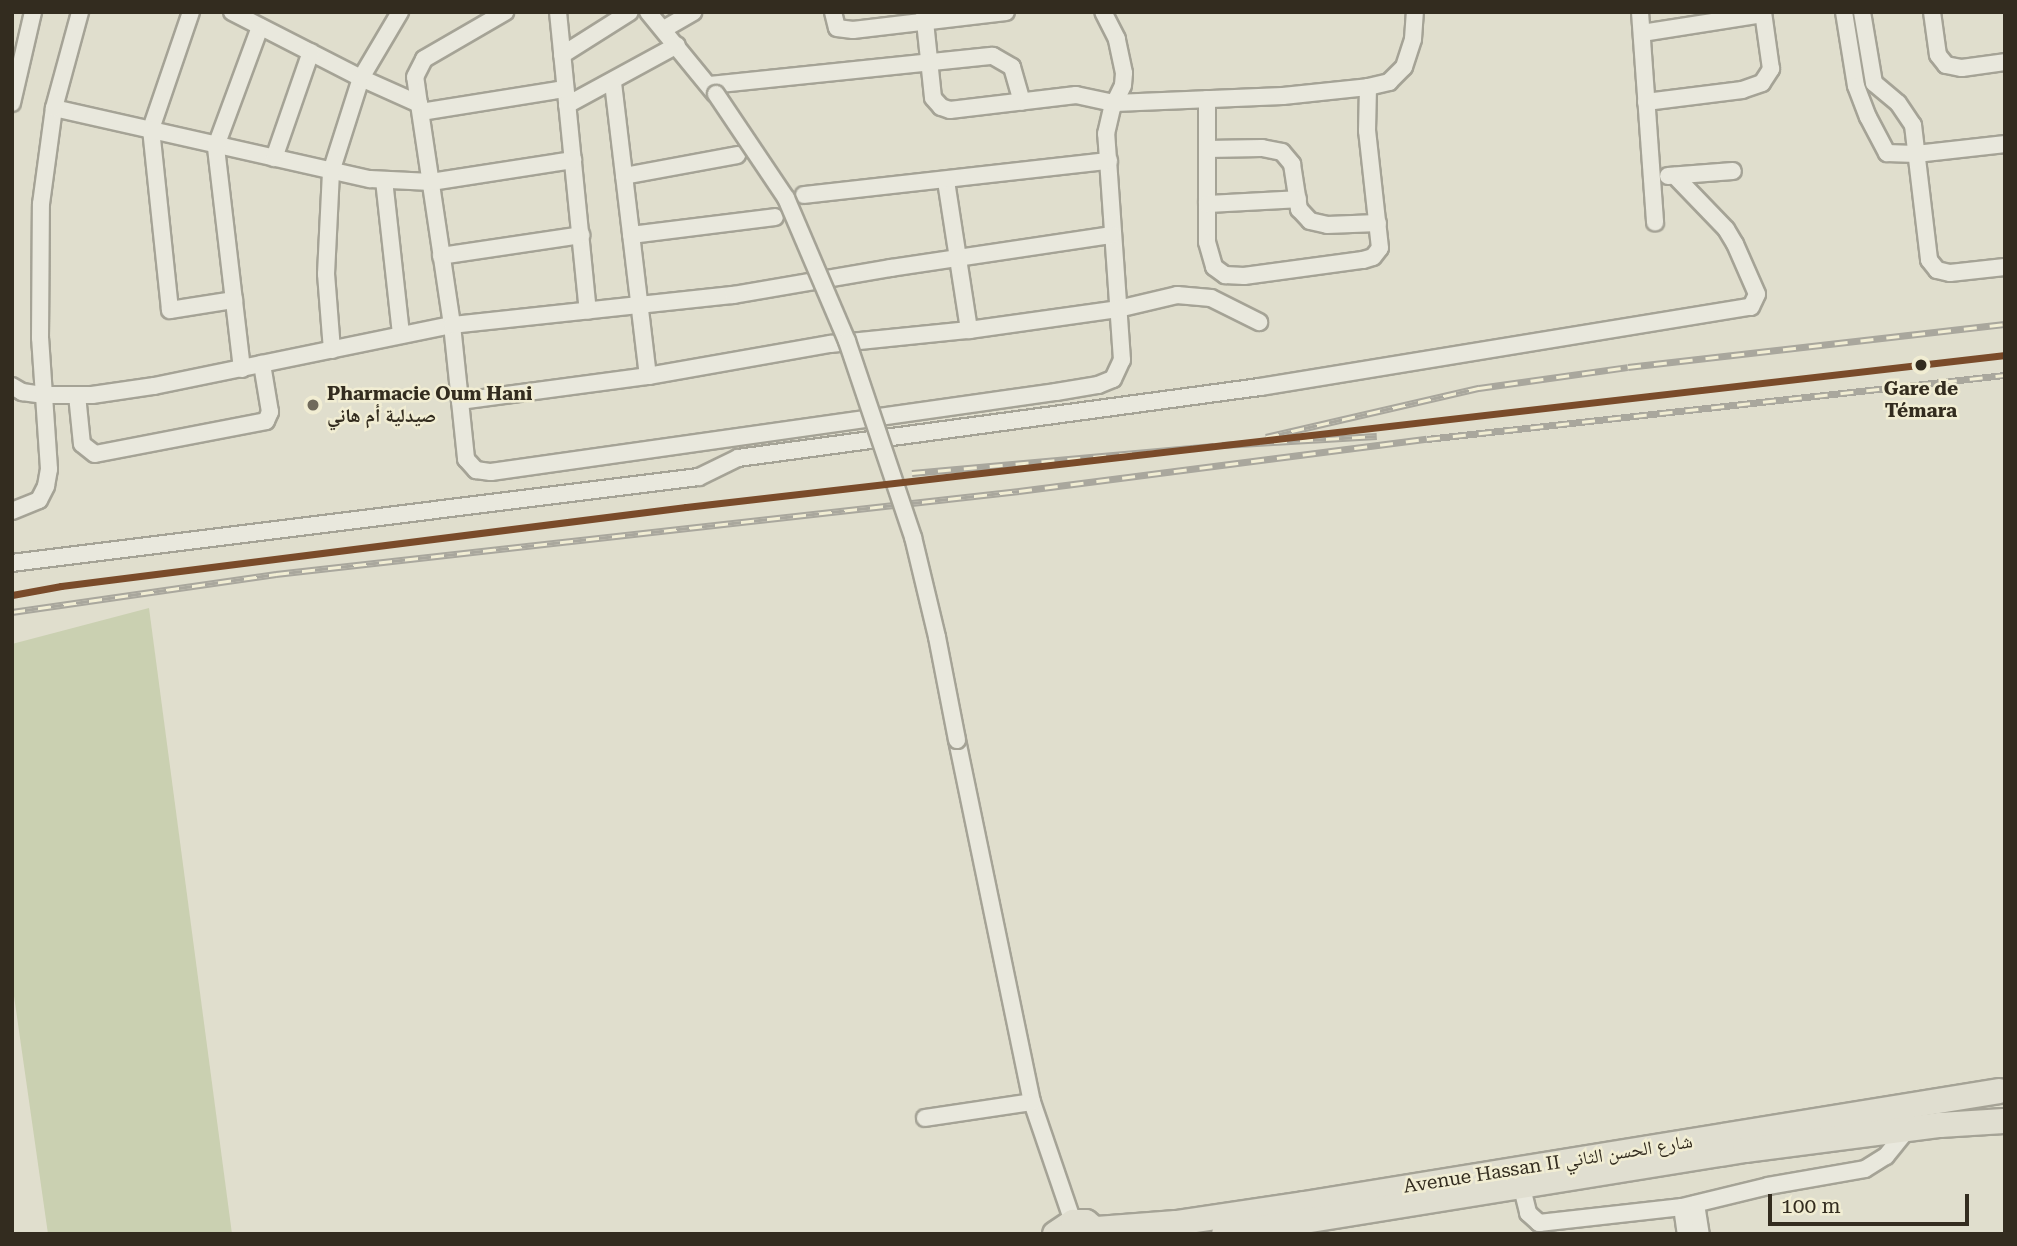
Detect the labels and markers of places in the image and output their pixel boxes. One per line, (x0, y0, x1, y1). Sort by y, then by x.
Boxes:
marker: Gare de Témara (1911, 355, 1931, 375)
place label: Gare de Témara (1884, 378, 1958, 422)
place label: Pharmacie Oum Hani صيدلية أم هاني (327, 383, 532, 427)
marker: Pharmacie Oum Hani صيدلية أم هاني (305, 397, 321, 413)

